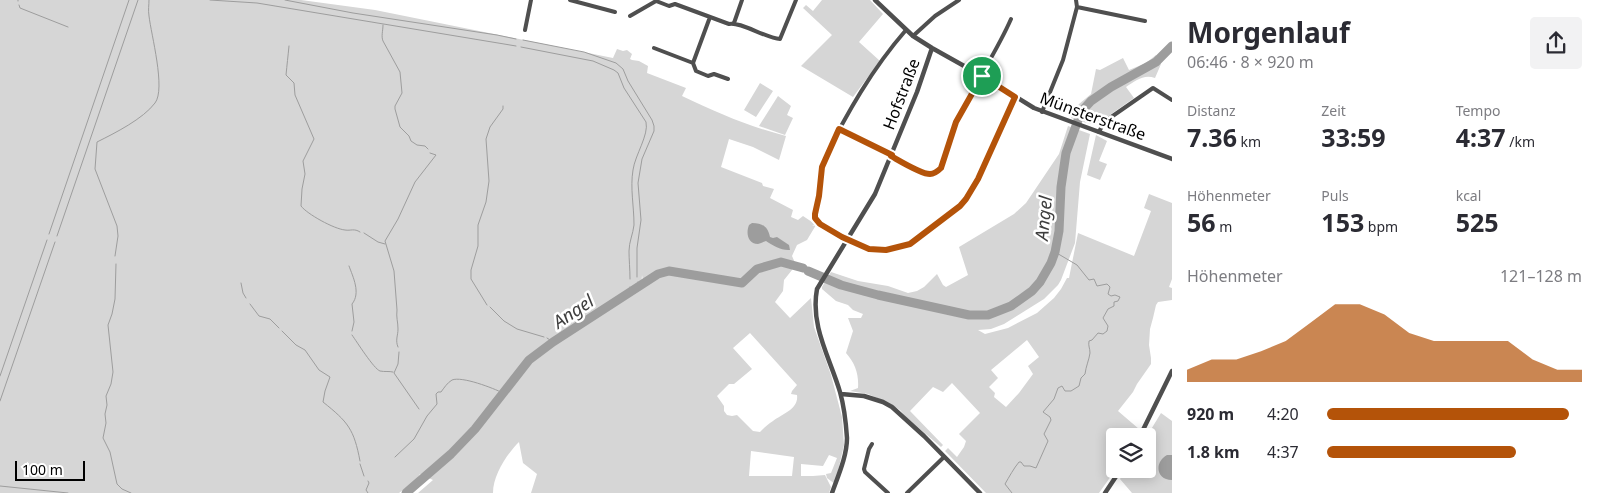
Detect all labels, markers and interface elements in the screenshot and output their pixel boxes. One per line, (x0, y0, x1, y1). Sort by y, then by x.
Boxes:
text: Morgenlauf (1187, 13, 1350, 51)
button: share (1530, 17, 1582, 69)
text: 06:46 · 8 × 920 m (1187, 51, 1314, 73)
street label: Hofstraße (877, 55, 925, 133)
pin (961, 55, 1003, 97)
icon: arrive (968, 62, 996, 90)
street label: Münsterstraße (1037, 87, 1149, 145)
text: Distanz (1187, 101, 1236, 120)
text: Zeit (1321, 101, 1346, 120)
text: Tempo (1456, 101, 1501, 120)
text: 7.36 (1187, 120, 1237, 154)
text: 33:59 (1321, 120, 1386, 154)
text: 4:37 (1456, 120, 1506, 154)
text: km (1237, 132, 1261, 151)
text: /km (1506, 132, 1535, 151)
text: Höhenmeter (1187, 186, 1271, 205)
text: Puls (1321, 186, 1349, 205)
text: kcal (1456, 186, 1481, 205)
water label: Angel (1029, 194, 1057, 243)
text: 56 (1187, 205, 1216, 239)
text: 153 (1321, 205, 1364, 239)
text: 525 (1456, 205, 1499, 239)
text: m (1216, 217, 1232, 236)
text: bpm (1364, 217, 1398, 236)
text: Höhenmeter (1187, 265, 1283, 287)
text: 121–128 m (1500, 265, 1582, 287)
water label: Angel (546, 288, 598, 335)
text: 920 m (1187, 403, 1234, 425)
text: 4:20 (1267, 403, 1299, 425)
map controls (1106, 428, 1156, 478)
button: layers (1106, 428, 1156, 478)
text: 1.8 km (1187, 441, 1239, 463)
text: 4:37 (1267, 441, 1299, 463)
scale bar (15, 458, 85, 481)
text: 100 m (22, 460, 63, 479)

